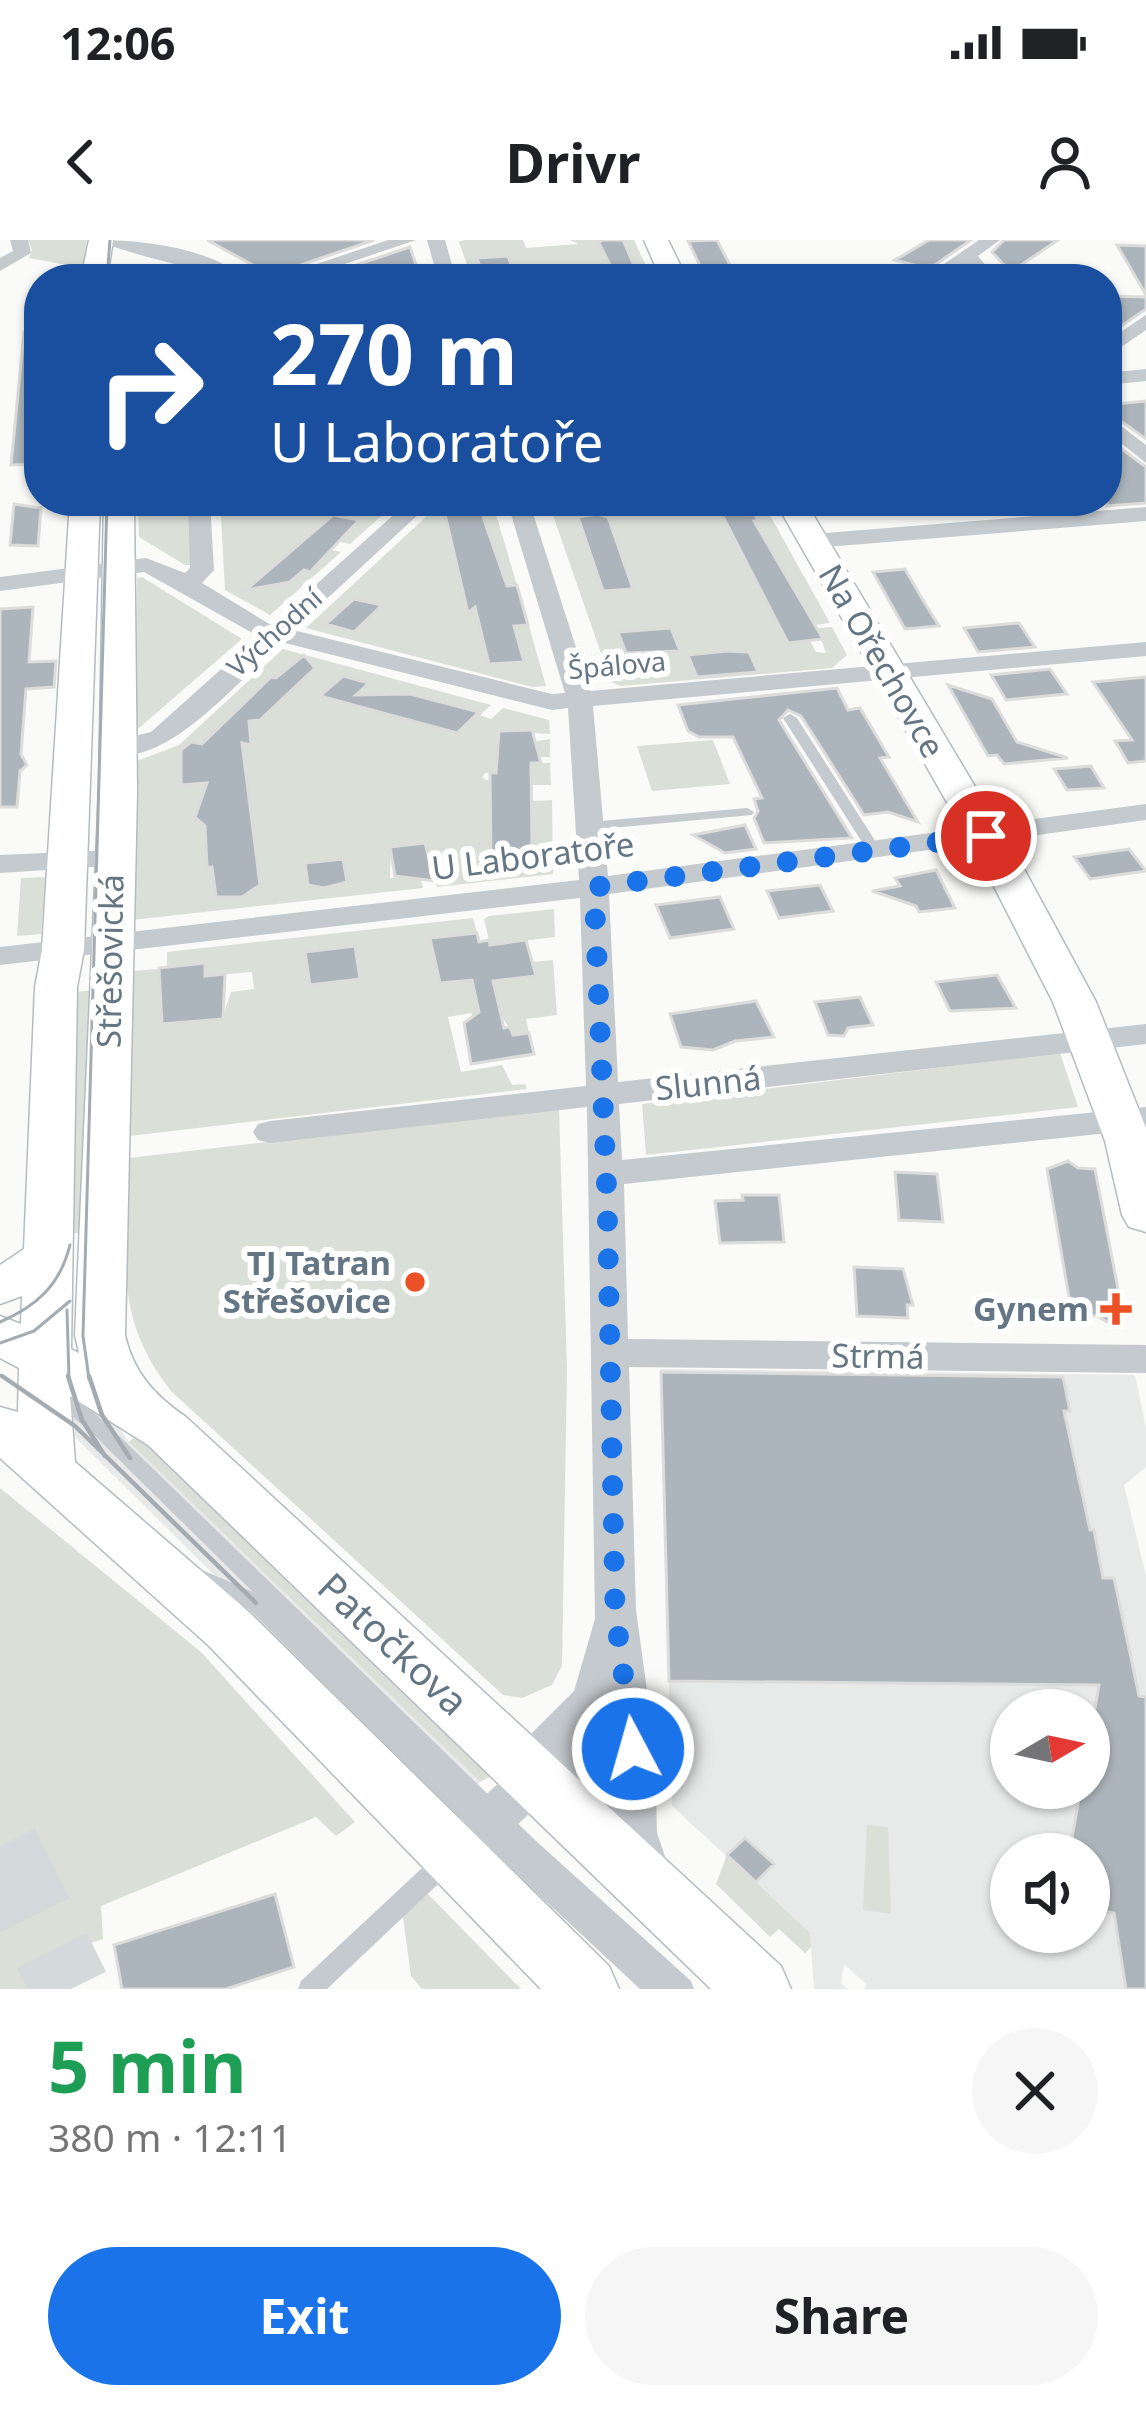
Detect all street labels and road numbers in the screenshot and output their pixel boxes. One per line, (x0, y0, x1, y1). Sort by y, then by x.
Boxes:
street label: Na Ořechovce (809, 556, 956, 766)
street label: Východní (218, 579, 330, 685)
street label: Špálova (566, 642, 667, 687)
street label: U Laboratoře (429, 821, 637, 890)
street label: Střešovická (85, 874, 134, 1048)
street label: Slunná (653, 1055, 763, 1110)
street label: Strmá (831, 1332, 925, 1379)
street label: Patočkova (307, 1560, 481, 1726)

